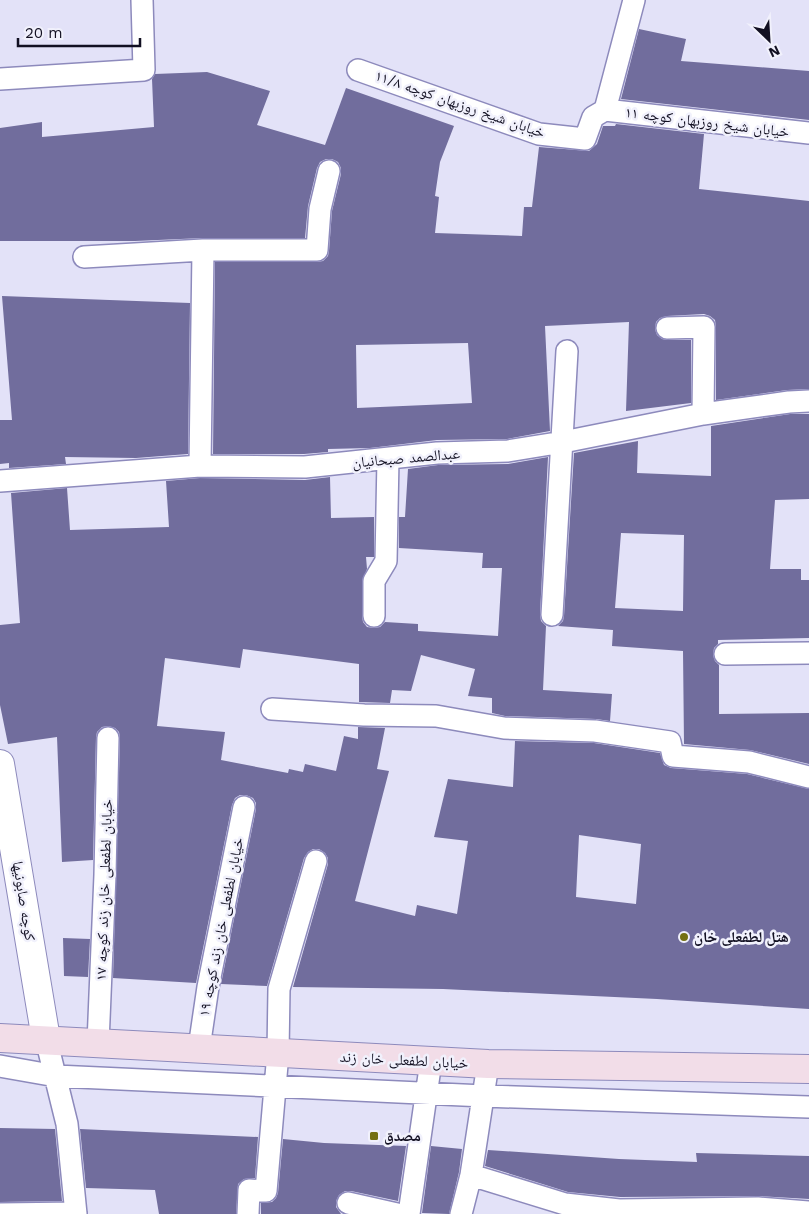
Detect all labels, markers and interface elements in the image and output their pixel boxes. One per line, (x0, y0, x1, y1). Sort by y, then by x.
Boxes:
scale bar (18, 15, 140, 47)
north arrow (744, 15, 794, 65)
text: 20 m (25, 24, 63, 42)
text: N (766, 42, 783, 61)
street label: خیابان شیخ روزبهان کوچه ۱۱/۸ (372, 66, 548, 143)
street label: خیابان شیخ روزبهان کوچه ۱۱ (624, 103, 791, 142)
street label: عبدالصمد صبحانیان (351, 444, 461, 473)
street label: خیابان لطفعلی خان زند کوچه ۱۷ (92, 798, 117, 981)
street label: خیابان لطفعلی خان زند کوچه ۱۹ (195, 836, 248, 1018)
street label: کوچه صابونیها (9, 860, 39, 942)
place label: هتل لطفعلی خان (694, 928, 789, 946)
marker: هتل لطفعلی خان (678, 931, 690, 943)
street label: خیابان لطفعلی خان زند (339, 1048, 469, 1073)
place label: مصدق (384, 1127, 421, 1145)
marker: مصدق (368, 1130, 380, 1142)

